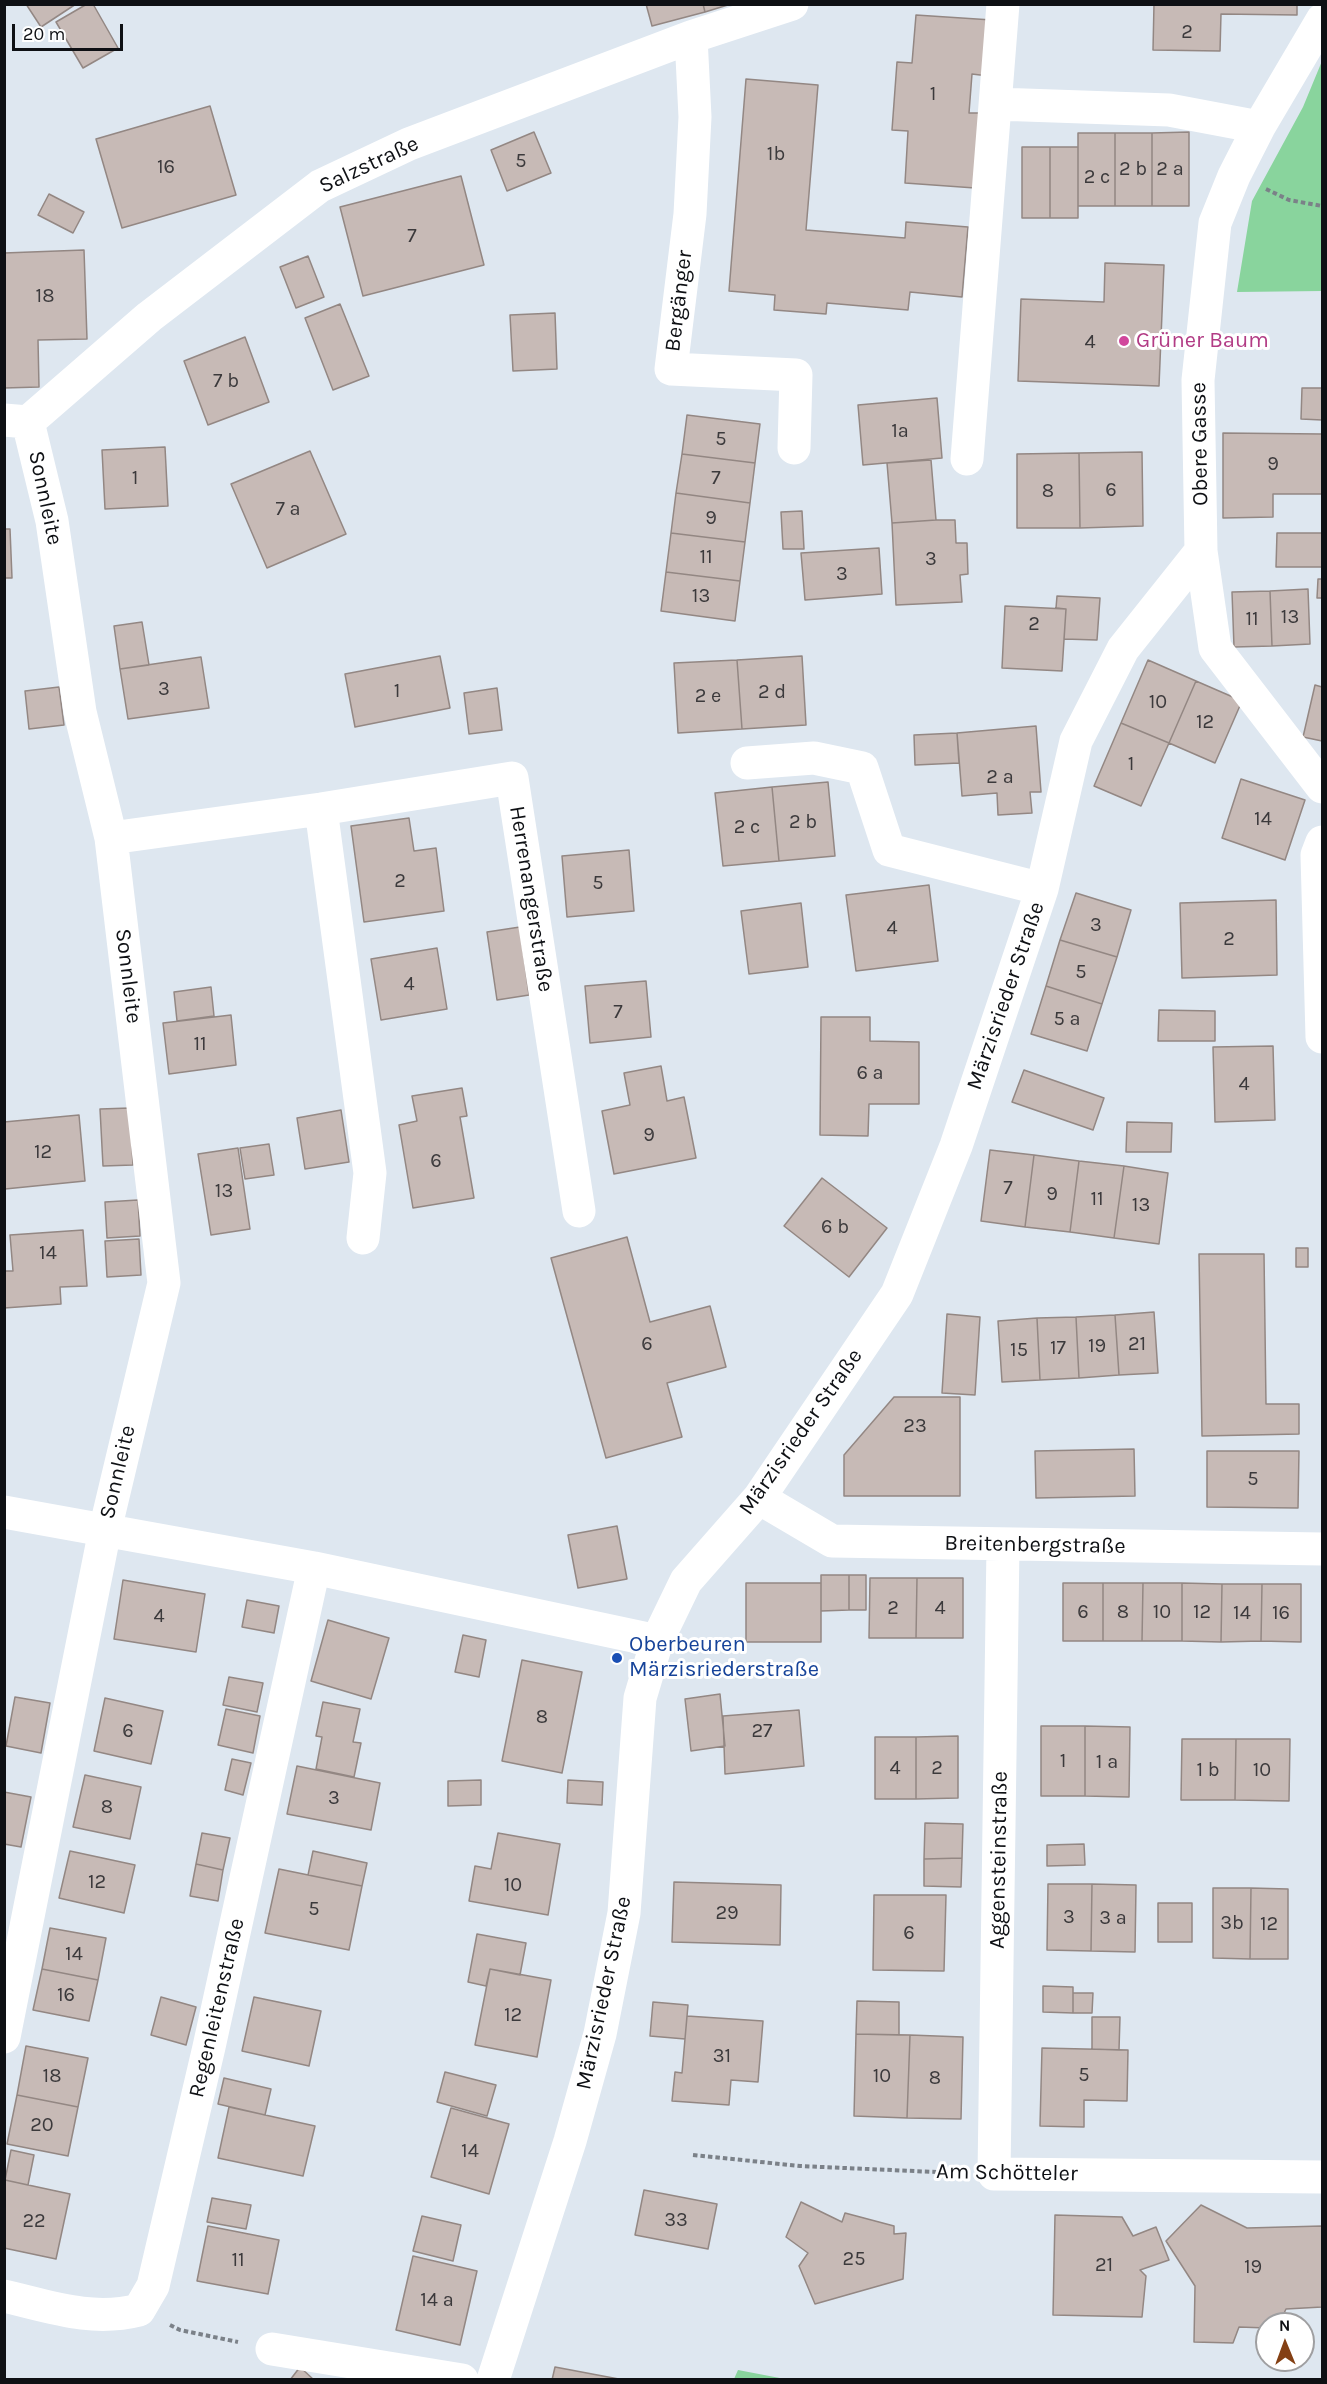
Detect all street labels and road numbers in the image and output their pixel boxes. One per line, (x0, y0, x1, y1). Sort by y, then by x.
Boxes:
street label: Salzstraße (315, 130, 423, 200)
street label: Bergänger (660, 249, 698, 353)
street label: Obere Gasse (1186, 382, 1214, 506)
street label: Sonnleite (22, 449, 68, 547)
street label: Herrenangerstraße (503, 804, 559, 994)
street label: Märzisrieder Straße (961, 899, 1051, 1093)
street label: Sonnleite (109, 927, 147, 1025)
street label: Märzisrieder Straße (734, 1344, 868, 1520)
street label: Sonnleite (94, 1423, 142, 1521)
street label: Breitenbergstraße (944, 1530, 1126, 1560)
street label: Aggensteinstraße (984, 1771, 1014, 1949)
street label: Märzisrieder Straße (571, 1894, 637, 2092)
street label: Regenleitenstraße (184, 1916, 250, 2100)
street label: Am Schötteler (936, 2159, 1078, 2187)

